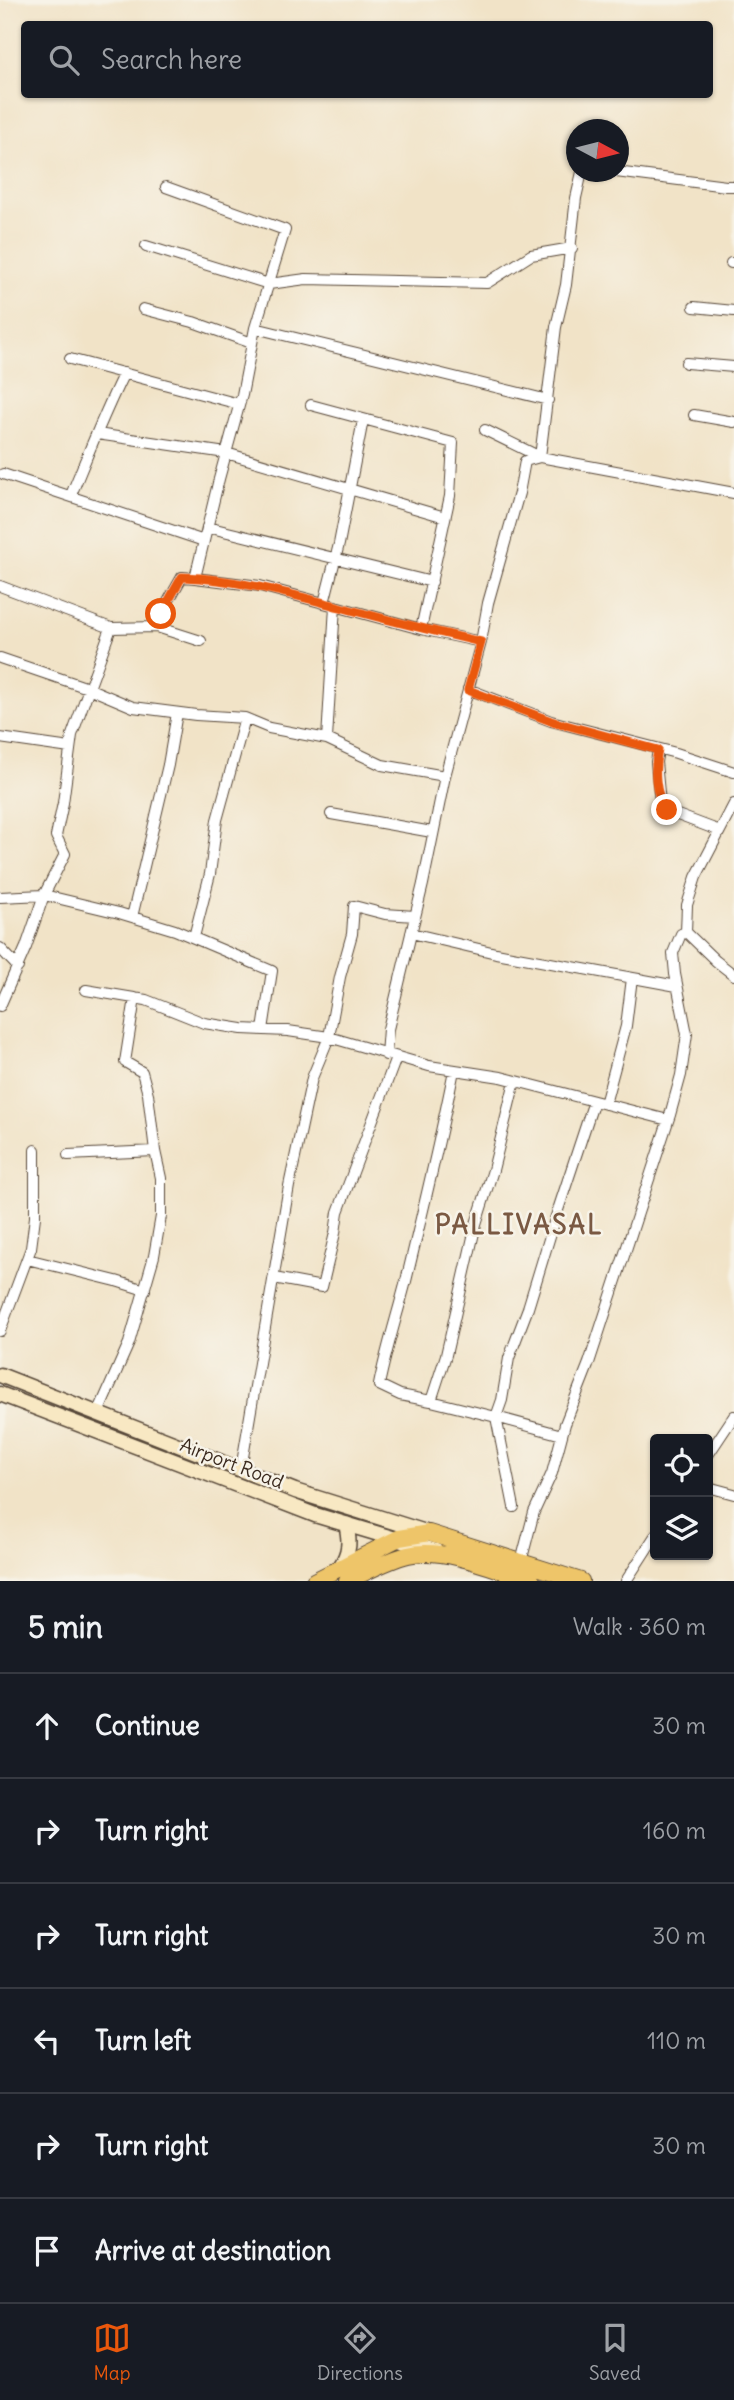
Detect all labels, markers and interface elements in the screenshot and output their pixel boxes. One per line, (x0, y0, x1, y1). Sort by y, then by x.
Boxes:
search box (21, 21, 713, 98)
icon: search (45, 41, 83, 79)
text: Search here (101, 43, 242, 76)
north arrow (566, 119, 629, 182)
route start (145, 598, 176, 629)
route end (651, 794, 682, 825)
district label: PALLIVASAL (435, 1208, 603, 1241)
street label: Airport Road (177, 1432, 287, 1494)
map controls (650, 1434, 713, 1560)
button: locate (650, 1434, 713, 1497)
button: layers (650, 1497, 713, 1560)
text: 5 min (28, 1608, 103, 1646)
text: Walk · 360 m (573, 1612, 706, 1641)
icon: ahead (28, 1707, 66, 1745)
text: Continue (95, 1709, 200, 1742)
text: 30 m (652, 1711, 706, 1740)
icon: right (28, 1812, 66, 1850)
text: Turn right (95, 1814, 208, 1847)
text: 160 m (643, 1816, 706, 1845)
icon: right (28, 1917, 66, 1955)
text: Turn right (95, 1919, 208, 1952)
text: 30 m (652, 1921, 706, 1950)
icon: left (28, 2022, 66, 2060)
text: Turn left (95, 2024, 191, 2057)
text: 110 m (647, 2026, 706, 2055)
icon: right (28, 2127, 66, 2165)
text: Turn right (95, 2129, 208, 2162)
text: 30 m (652, 2131, 706, 2160)
icon: arrive (28, 2232, 66, 2270)
text: Arrive at destination (95, 2234, 331, 2267)
tab: Map (93, 2319, 131, 2385)
tab: Directions (317, 2319, 403, 2385)
tab: Saved (589, 2319, 641, 2385)

